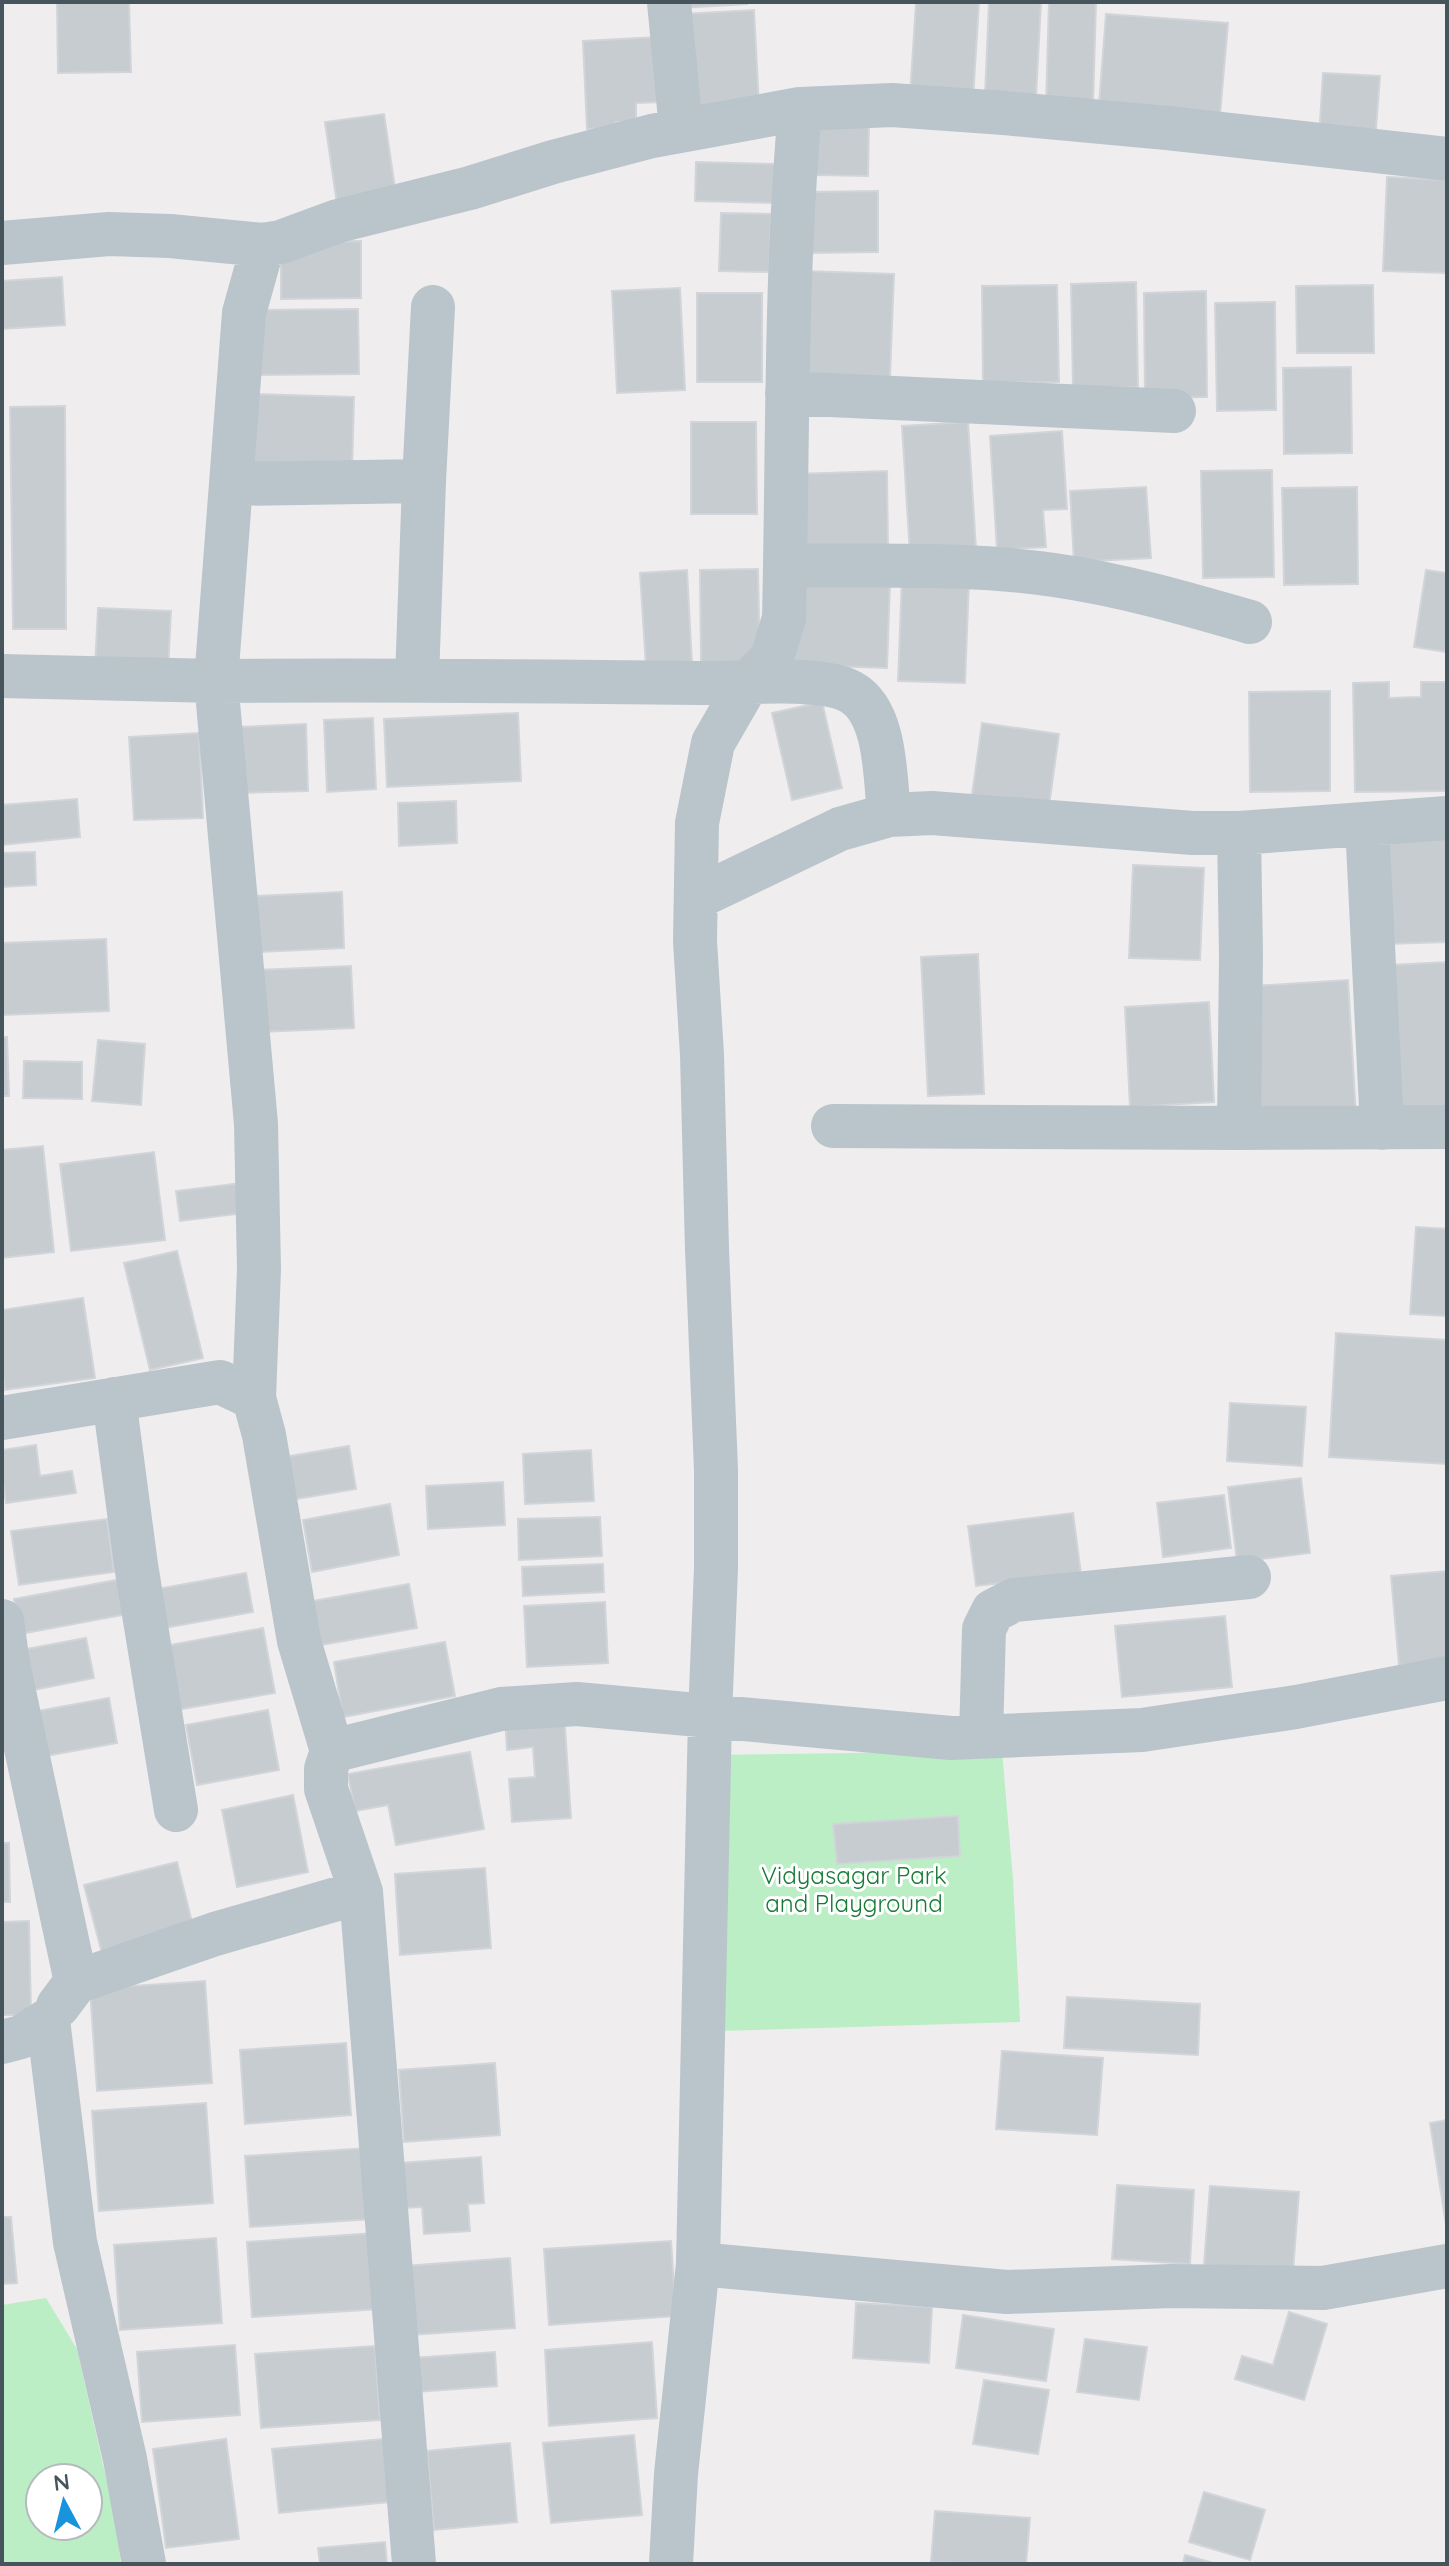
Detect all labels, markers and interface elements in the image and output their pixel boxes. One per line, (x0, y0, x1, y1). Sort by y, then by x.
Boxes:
park label: Vidyasagar Park and Playground (761, 1860, 947, 1918)
north arrow (24, 2462, 104, 2542)
text: N (52, 2467, 71, 2497)

